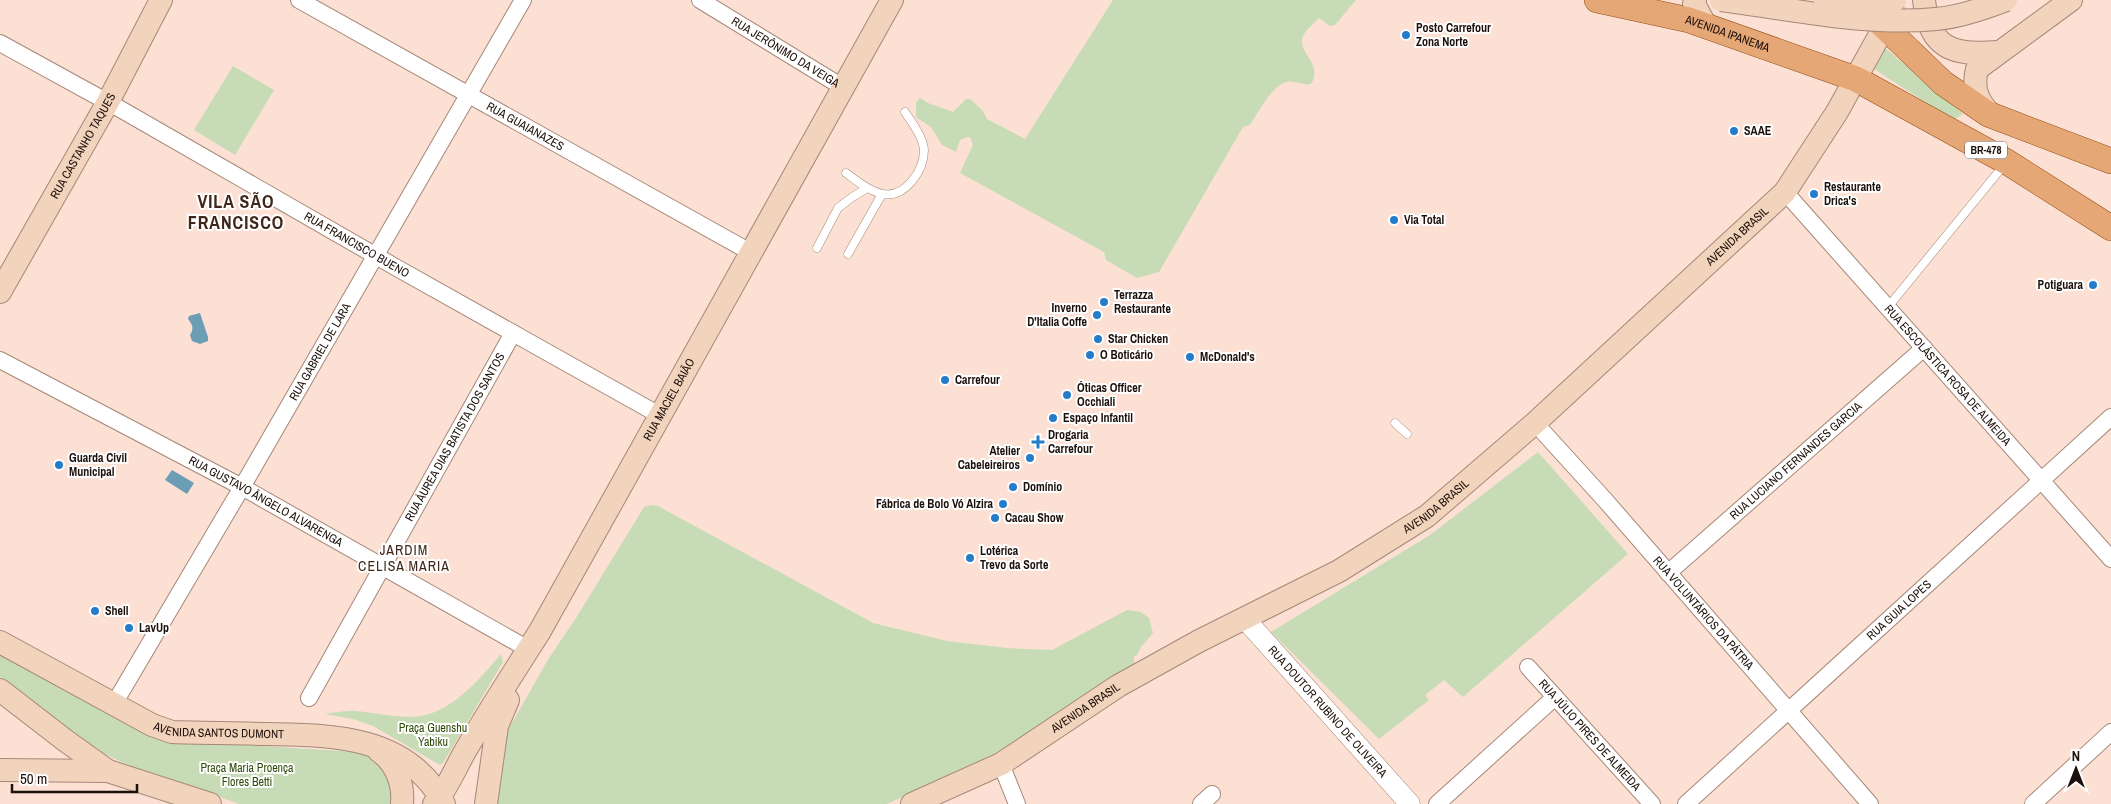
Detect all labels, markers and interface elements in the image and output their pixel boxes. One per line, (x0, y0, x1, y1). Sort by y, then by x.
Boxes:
street label: AVENIDA IPANEMA (1683, 11, 1772, 56)
street label: RUA JERÔNIMO DA VEIGA (728, 13, 843, 91)
place label: Posto Carrefour Zona Norte (1416, 20, 1491, 50)
marker: Posto Carrefour Zona Norte (1400, 29, 1412, 41)
street label: RUA CASTANHO TAQUES (47, 90, 120, 202)
street label: RUA GUAIANAZES (483, 98, 567, 155)
place label: SAAE (1744, 123, 1772, 139)
marker: SAAE (1728, 125, 1740, 137)
road number: BR-478 (1965, 142, 2007, 158)
place label: Restaurante Drica's (1824, 179, 1881, 209)
marker: Restaurante Drica's (1808, 188, 1820, 200)
district label: VILA SÃO FRANCISCO (188, 189, 284, 235)
street label: AVENIDA BRASIL (1702, 203, 1772, 270)
street label: RUA FRANCISCO BUENO (301, 208, 413, 282)
place label: Via Total (1404, 212, 1444, 228)
marker: Via Total (1388, 214, 1400, 226)
place label: Potiguara (2038, 277, 2084, 293)
marker: Potiguara (2087, 279, 2099, 291)
place label: Terrazza Restaurante (1114, 287, 1171, 317)
marker: Terrazza Restaurante (1098, 296, 1110, 308)
street label: RUA GABRIEL DE LARA (286, 300, 355, 404)
place label: Inverno D'Italia Coffe (1027, 300, 1088, 330)
street label: RUA ESCOLÁSTICA ROSA DE ALMEIDA (1881, 301, 2015, 449)
marker: Inverno D'Italia Coffe (1091, 309, 1103, 321)
place label: Star Chicken (1108, 331, 1168, 347)
marker: Star Chicken (1092, 333, 1104, 345)
place label: O Boticário (1100, 347, 1153, 363)
marker: O Boticário (1084, 349, 1096, 361)
place label: McDonald's (1200, 349, 1255, 365)
street label: RUA ÁUREA DIAS BATISTA DOS SANTOS (401, 350, 509, 524)
marker: McDonald's (1184, 351, 1196, 363)
street label: RUA MACIEL BAIÃO (640, 355, 699, 444)
place label: Carrefour (955, 372, 1000, 388)
marker: Carrefour (939, 374, 951, 386)
place label: Óticas Officer Occhiali (1077, 380, 1142, 410)
marker: Óticas Officer Occhiali (1061, 389, 1073, 401)
street label: RUA LUCIANO FERNANDES GARCIA (1726, 398, 1865, 523)
place label: Espaço Infantil (1063, 410, 1133, 426)
marker: Espaço Infantil (1047, 412, 1059, 424)
place label: Drogaria Carrefour (1048, 427, 1093, 457)
marker: Drogaria Carrefour (1032, 436, 1044, 448)
place label: Atelier Cabeleireiros (958, 443, 1021, 473)
place label: Guarda Civil Municipal (69, 450, 127, 480)
street label: RUA GUSTAVO ÂNGELO ALVARENGA (186, 452, 346, 551)
marker: Atelier Cabeleireiros (1024, 452, 1036, 464)
marker: Guarda Civil Municipal (53, 459, 65, 471)
street label: AVENIDA BRASIL (1399, 475, 1473, 538)
place label: Domínio (1023, 479, 1062, 495)
marker: Domínio (1007, 481, 1019, 493)
place label: Fábrica de Bolo Vó Alzira (876, 496, 994, 512)
marker: Fábrica de Bolo Vó Alzira (997, 498, 1009, 510)
place label: Cacau Show (1005, 510, 1064, 526)
marker: Cacau Show (989, 512, 1001, 524)
district label: JARDIM CELISA MARIA (358, 541, 450, 575)
place label: Lotérica Trevo da Sorte (980, 543, 1049, 573)
marker: Lotérica Trevo da Sorte (964, 552, 976, 564)
street label: RUA VOLUNTÁRIOS DA PÁTRIA (1650, 553, 1758, 674)
street label: RUA GUIA LOPES (1863, 576, 1935, 644)
place label: Shell (105, 603, 129, 619)
marker: Shell (89, 605, 101, 617)
place label: LavUp (139, 620, 169, 636)
marker: LavUp (123, 622, 135, 634)
street label: RUA DOUTOR RUBINO DE OLIVEIRA (1265, 642, 1391, 781)
street label: RUA JÚLIO PIRES DE ALMEIDA (1535, 676, 1645, 795)
street label: AVENIDA BRASIL (1047, 679, 1123, 737)
street label: AVENIDA SANTOS DUMONT (151, 718, 284, 742)
park label: Praça Guenshu Yabiku (399, 720, 467, 750)
north arrow (2051, 744, 2101, 794)
text: N (2072, 747, 2080, 765)
park label: Praça Maria Proença Flores Betti (201, 760, 294, 790)
scale bar (12, 762, 138, 794)
text: 50 m (20, 768, 47, 789)

